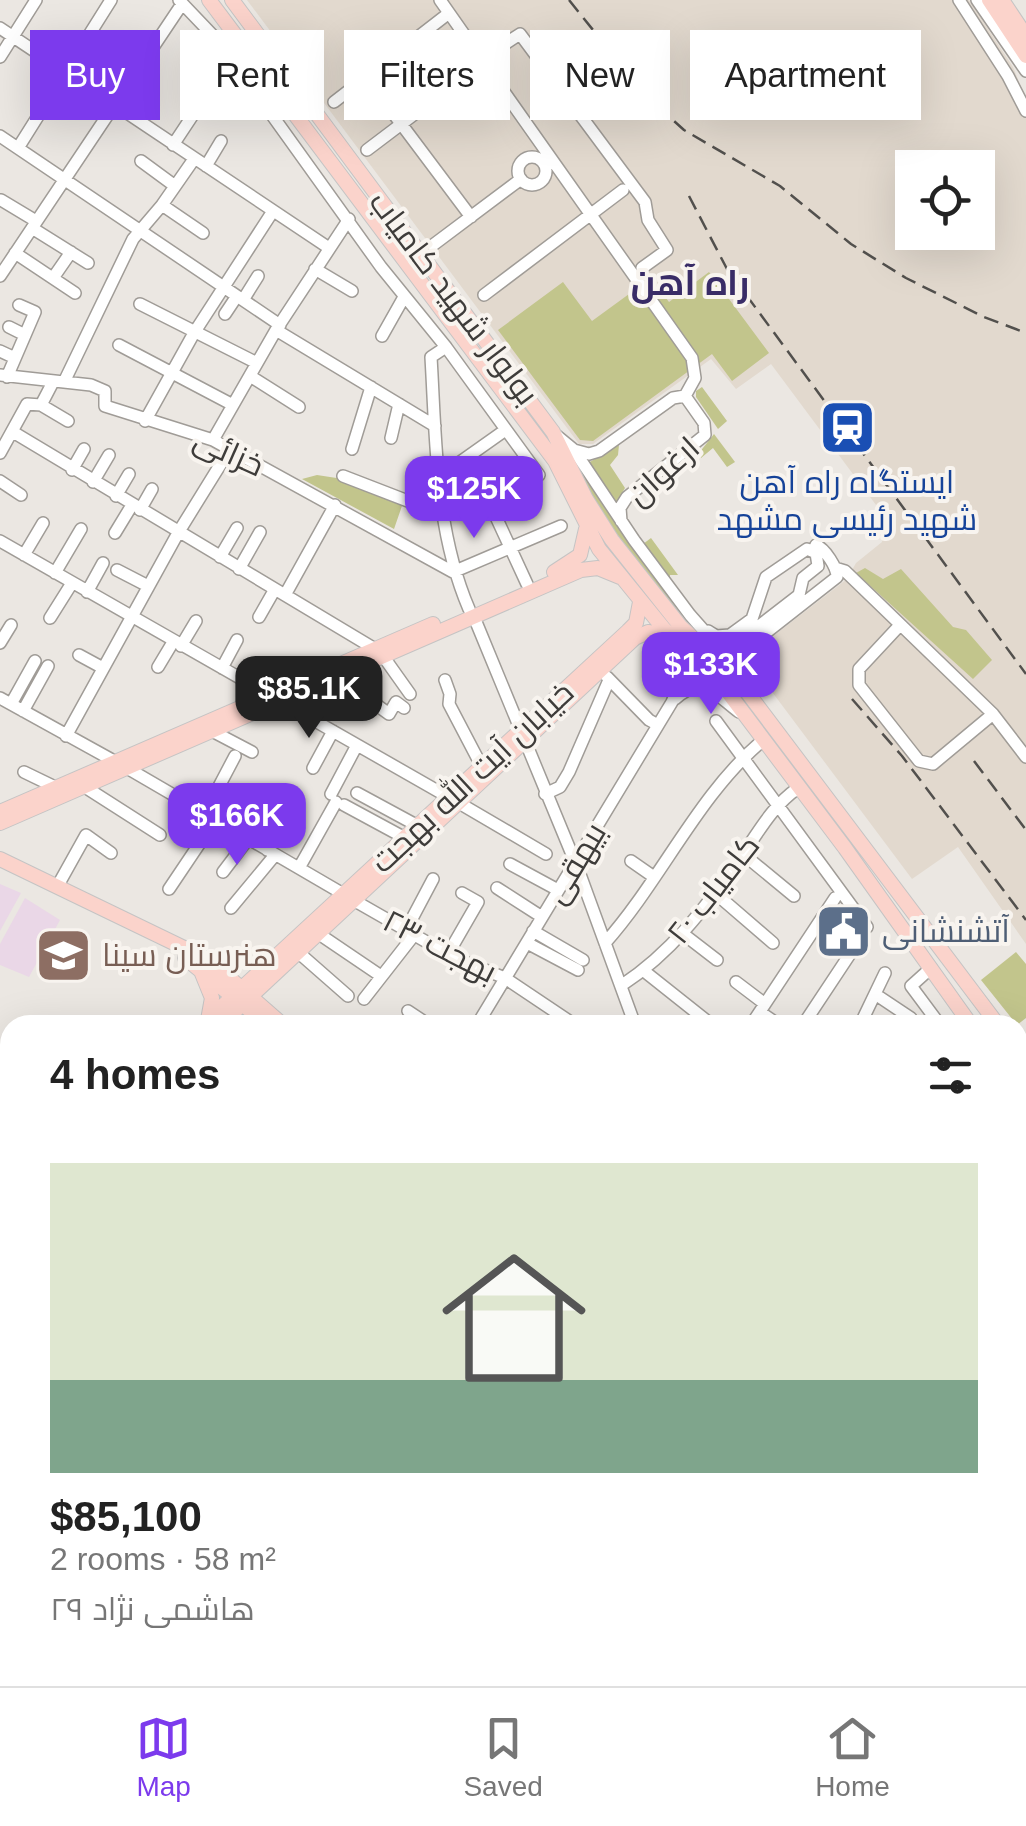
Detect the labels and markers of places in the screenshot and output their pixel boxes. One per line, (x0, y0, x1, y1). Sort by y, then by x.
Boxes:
station icon: ایستگاه راه آهن شهید رئیسی مشهد (817, 398, 877, 458)
pin: $125K (404, 456, 544, 541)
place label: ایستگاه راه آهن شهید رئیسی مشهد (717, 464, 977, 538)
pin: $133K (641, 632, 781, 717)
pin: $85.1K (228, 656, 390, 741)
pin: $166K (167, 783, 307, 868)
public building icon: آتشنشانی (813, 901, 873, 961)
place label: آتشنشانی (882, 913, 1010, 950)
school or university icon: هنرستان سینا (33, 925, 93, 985)
place label: هنرستان سینا (102, 937, 277, 974)

